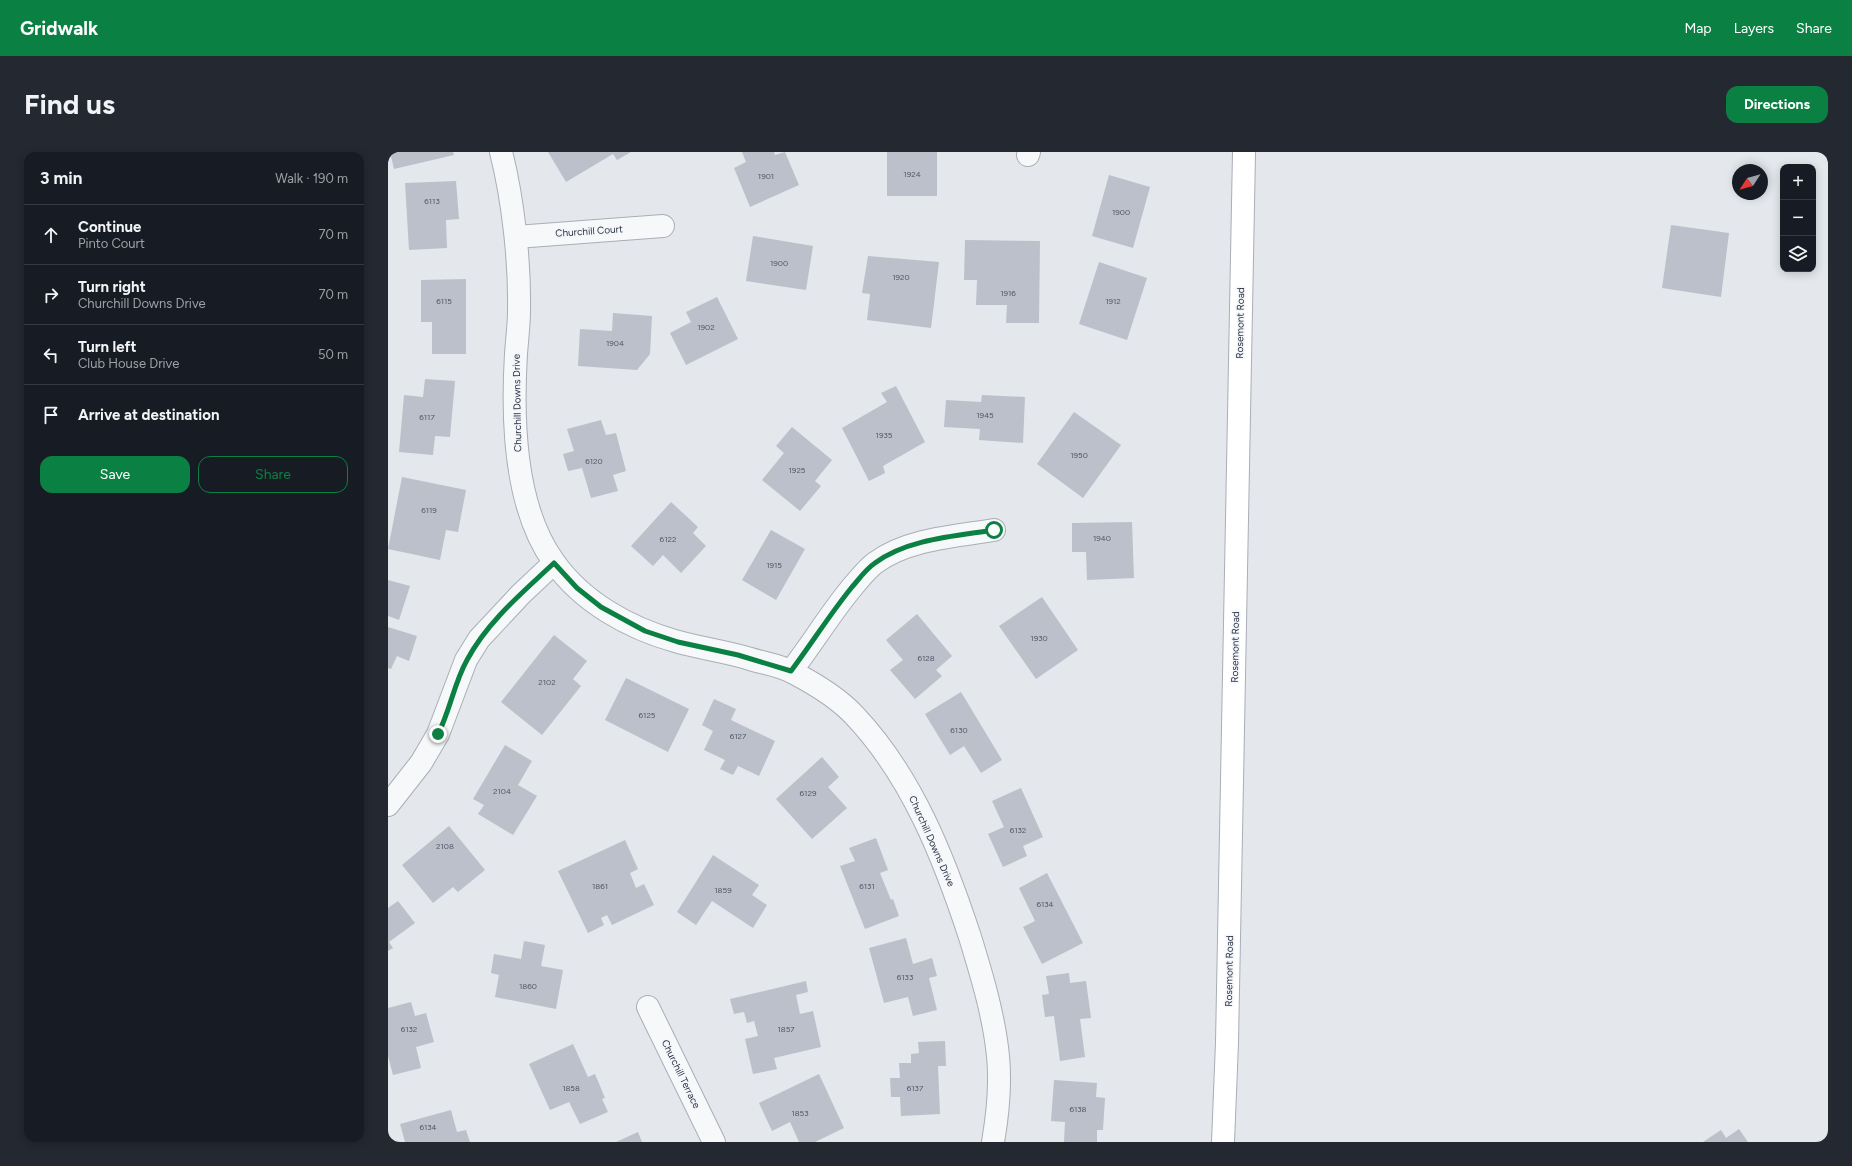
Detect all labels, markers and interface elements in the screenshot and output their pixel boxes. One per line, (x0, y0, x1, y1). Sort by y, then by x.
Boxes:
text: Gridwalk (20, 17, 98, 40)
text: Map (1684, 20, 1712, 37)
text: Layers (1734, 20, 1774, 37)
text: Share (1796, 20, 1832, 37)
button: Directions (1726, 86, 1828, 123)
text: Find us (24, 87, 115, 121)
north arrow (1732, 164, 1768, 200)
map controls (1780, 164, 1816, 272)
button: + (1780, 164, 1816, 200)
text: 3 min (40, 168, 82, 188)
house number: 1924 (903, 169, 921, 179)
text: Walk · 190 m (275, 171, 348, 186)
house number: 1901 (758, 171, 774, 181)
house number: 6113 (424, 196, 440, 206)
button: − (1780, 200, 1816, 236)
house number: 1900 (1112, 207, 1130, 217)
text: Continue (78, 218, 141, 236)
street label: Churchill Court (555, 222, 623, 240)
icon: ahead (40, 224, 62, 246)
text: 70 m (318, 227, 348, 242)
text: Pinto Court (78, 236, 145, 251)
button: layers (1780, 236, 1816, 272)
house number: 1900 (770, 258, 788, 268)
house number: 1920 (892, 272, 910, 282)
text: Turn right (78, 278, 146, 296)
icon: right (40, 284, 62, 306)
text: 70 m (318, 287, 348, 302)
street label: Rosemont Road (1233, 287, 1247, 359)
house number: 1916 (1000, 288, 1016, 298)
text: Churchill Downs Drive (78, 296, 206, 311)
house number: 6115 (436, 296, 452, 306)
house number: 1912 (1105, 296, 1121, 306)
house number: 1902 (697, 322, 715, 332)
text: Turn left (78, 338, 136, 356)
house number: 1904 (606, 338, 624, 348)
icon: left (40, 344, 62, 366)
text: 50 m (318, 347, 348, 362)
street label: Churchill Downs Drive (510, 353, 524, 452)
text: Club House Drive (78, 356, 179, 371)
icon: arrive (40, 404, 62, 426)
text: Arrive at destination (78, 406, 219, 424)
house number: 1945 (976, 410, 994, 420)
house number: 6117 (419, 412, 435, 422)
house number: 1935 (876, 430, 893, 440)
house number: 1950 (1070, 450, 1088, 460)
button: Save (40, 456, 190, 493)
button: Share (198, 456, 348, 493)
house number: 6120 (585, 456, 603, 466)
house number: 1925 (789, 465, 806, 475)
house number: 6119 (421, 505, 437, 515)
route start (985, 521, 1003, 539)
house number: 1940 (1093, 533, 1111, 543)
house number: 6122 (660, 534, 676, 544)
house number: 1915 (766, 560, 782, 570)
street label: Rosemont Road (1228, 611, 1242, 683)
house number: 1930 (1030, 633, 1048, 643)
house number: 6128 (917, 653, 935, 663)
house number: 2102 (538, 677, 556, 687)
house number: 6125 (639, 710, 656, 720)
route end (429, 725, 447, 743)
house number: 6130 (950, 725, 968, 735)
house number: 6127 (730, 731, 747, 741)
house number: 2104 (493, 786, 511, 796)
house number: 6129 (800, 788, 817, 798)
street label: Churchill Downs Drive (906, 794, 958, 889)
house number: 6132 (1010, 825, 1026, 835)
house number: 2108 (436, 841, 454, 851)
house number: 1861 (592, 881, 608, 891)
house number: 6131 (859, 881, 875, 891)
house number: 1859 (714, 885, 732, 895)
house number: 6134 (1036, 899, 1054, 909)
street label: Rosemont Road (1222, 935, 1236, 1007)
house number: 6133 (897, 972, 913, 982)
house number: 1860 (519, 981, 537, 991)
house number: 6132 (401, 1024, 417, 1034)
house number: 1857 (777, 1024, 795, 1034)
street label: Churchill Terrace (659, 1037, 704, 1111)
house number: 1858 (562, 1083, 580, 1093)
house number: 6137 (907, 1083, 924, 1093)
house number: 6138 (1069, 1104, 1087, 1114)
house number: 1853 (791, 1108, 809, 1118)
house number: 6134 (419, 1122, 437, 1132)

